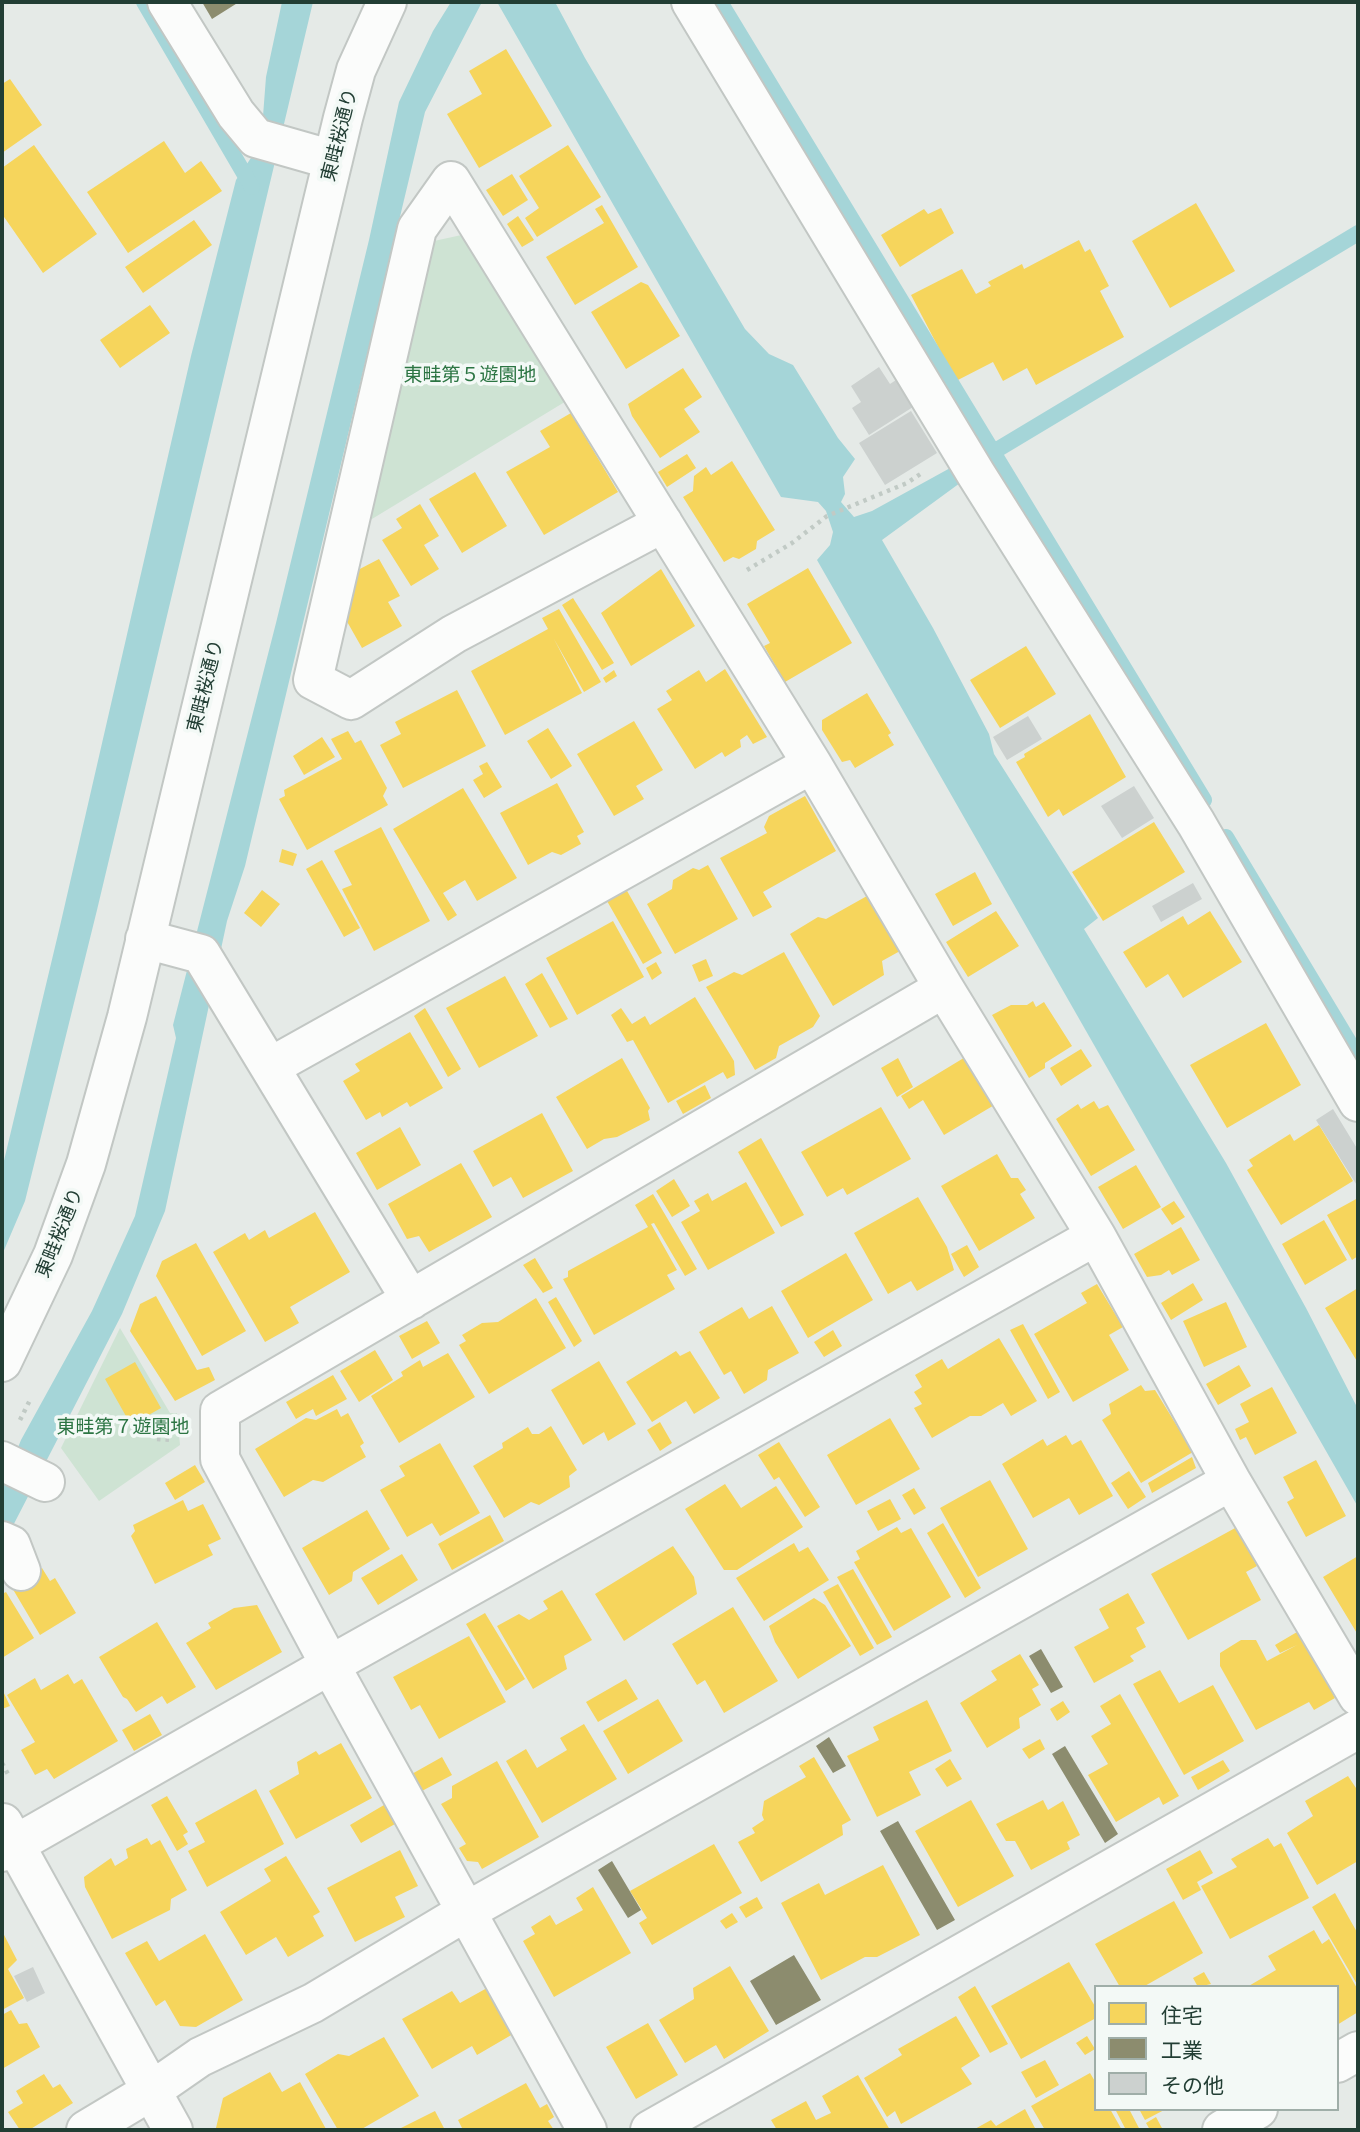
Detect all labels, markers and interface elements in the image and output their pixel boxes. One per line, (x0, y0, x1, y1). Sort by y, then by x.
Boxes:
street label: 東畦桜通り (317, 86, 363, 184)
park label: 東畦第５遊園地 (404, 365, 536, 387)
street label: 東畦桜通り (183, 637, 229, 735)
street label: 東畦桜通り (32, 1185, 88, 1281)
park label: 東畦第７遊園地 (57, 1417, 189, 1439)
legend (1094, 1985, 1339, 2111)
text: 住宅 (1161, 2001, 1203, 2029)
text: 工業 (1161, 2036, 1203, 2064)
text: その他 (1161, 2071, 1224, 2099)

